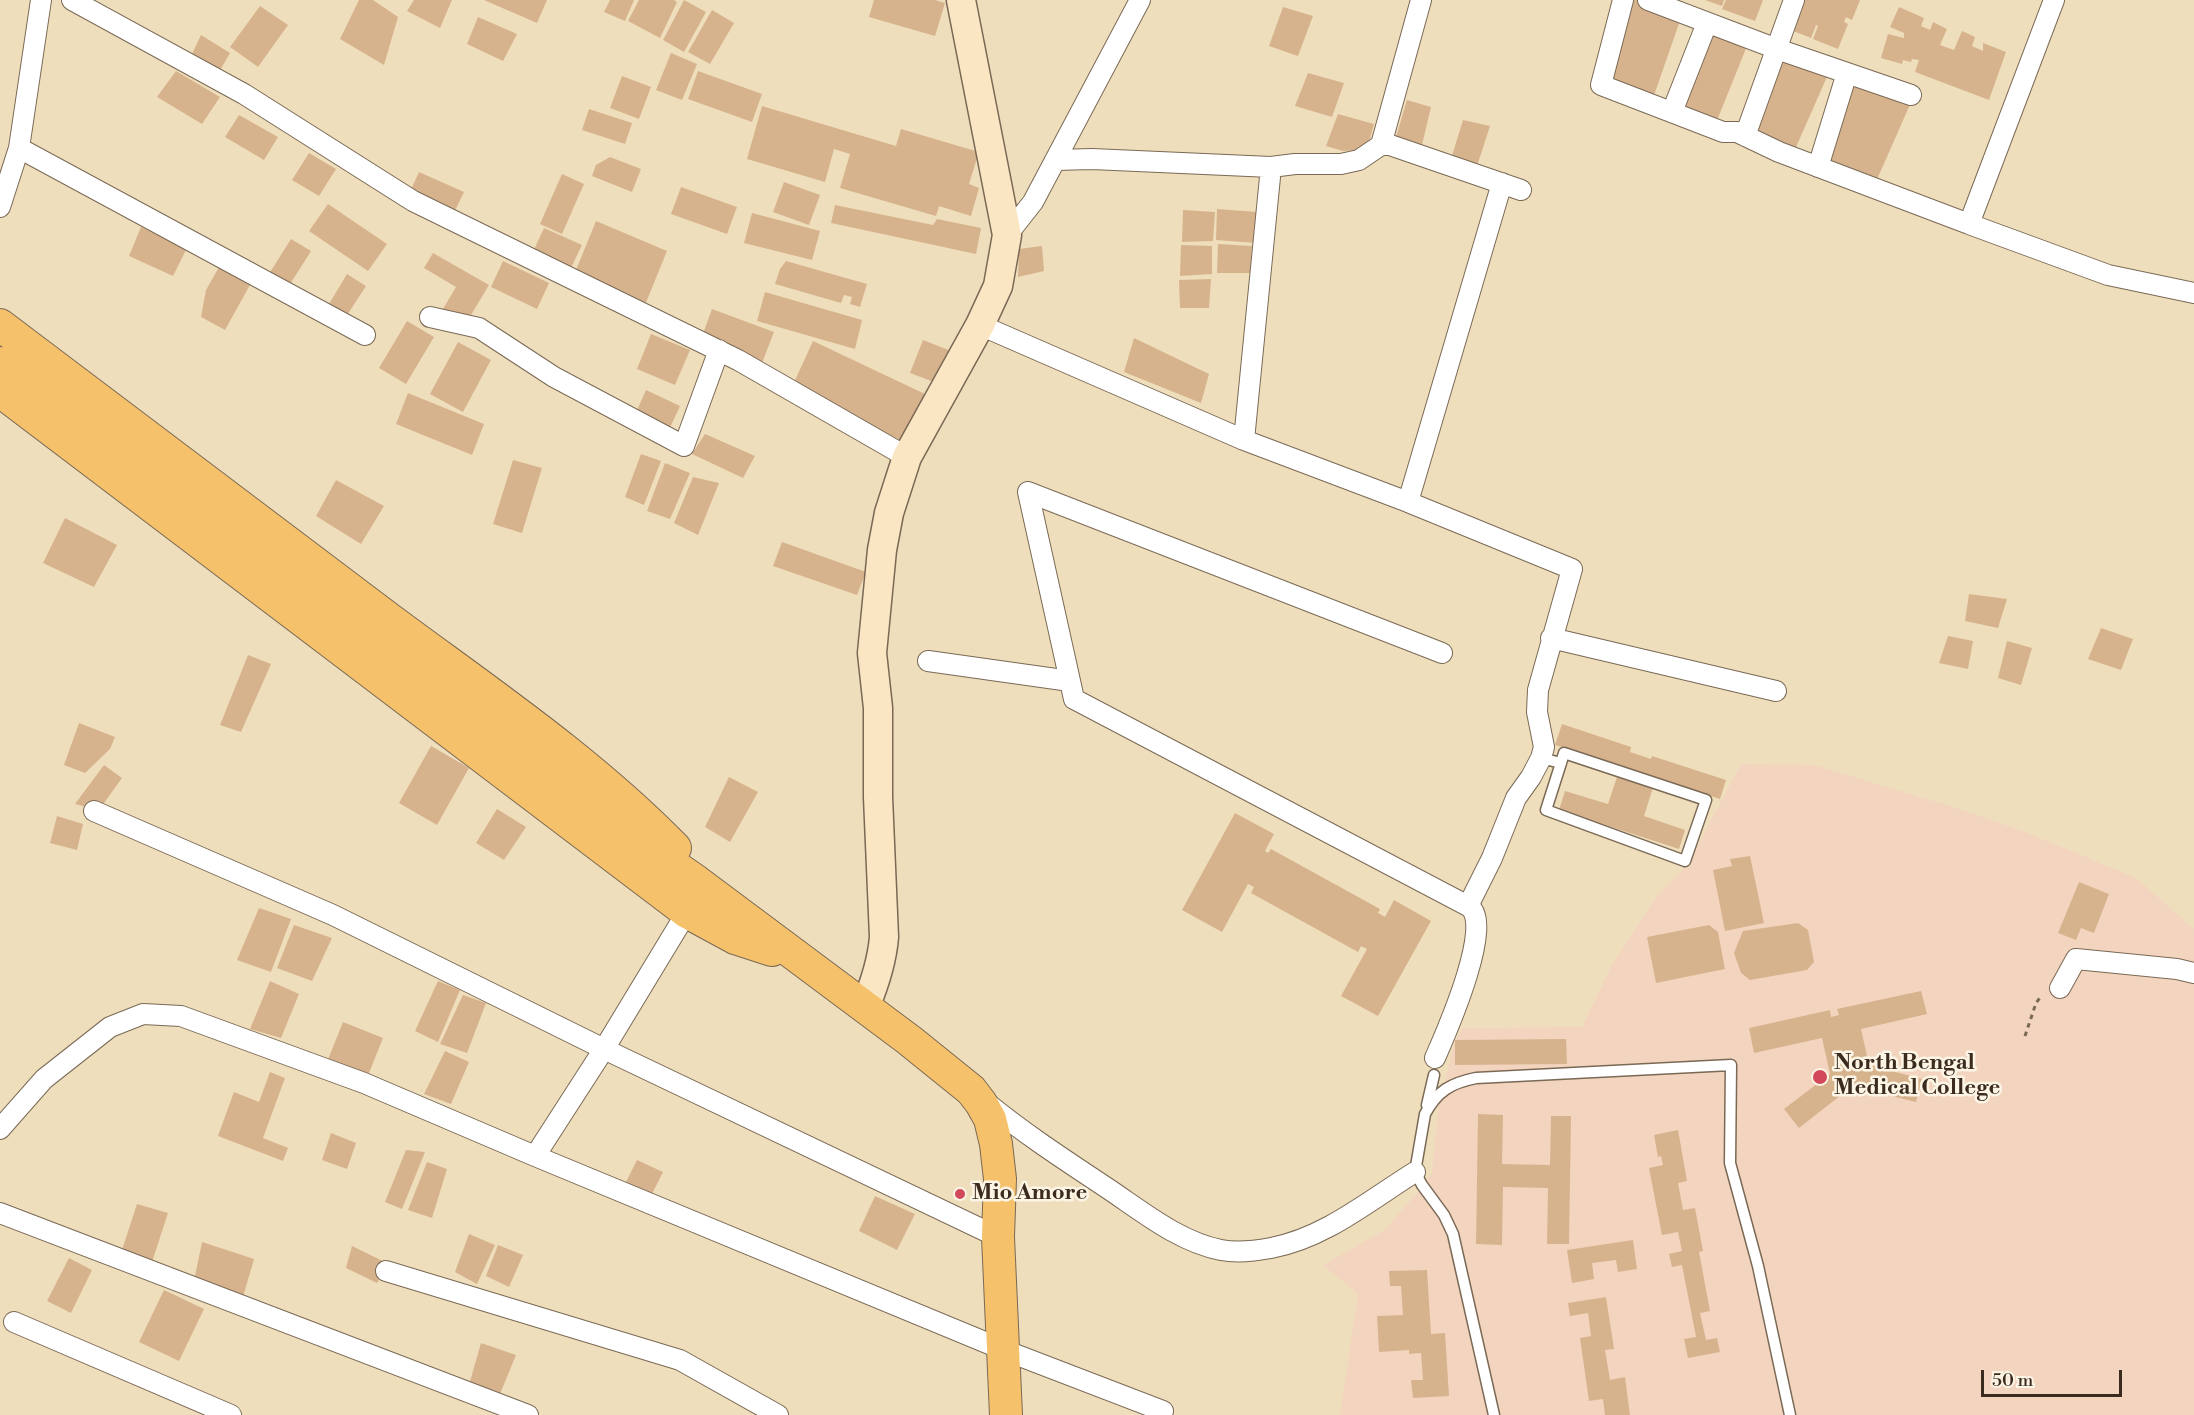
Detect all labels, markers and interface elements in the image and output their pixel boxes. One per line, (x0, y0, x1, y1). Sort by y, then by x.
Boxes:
place label: North Bengal Medical College (1834, 1051, 2000, 1102)
marker: North Bengal Medical College (1811, 1068, 1829, 1086)
place label: Mio Amore (972, 1181, 1087, 1207)
marker: Mio Amore (953, 1187, 967, 1201)
scale bar (1984, 1358, 2125, 1396)
text: 50 m (1992, 1369, 2033, 1392)

